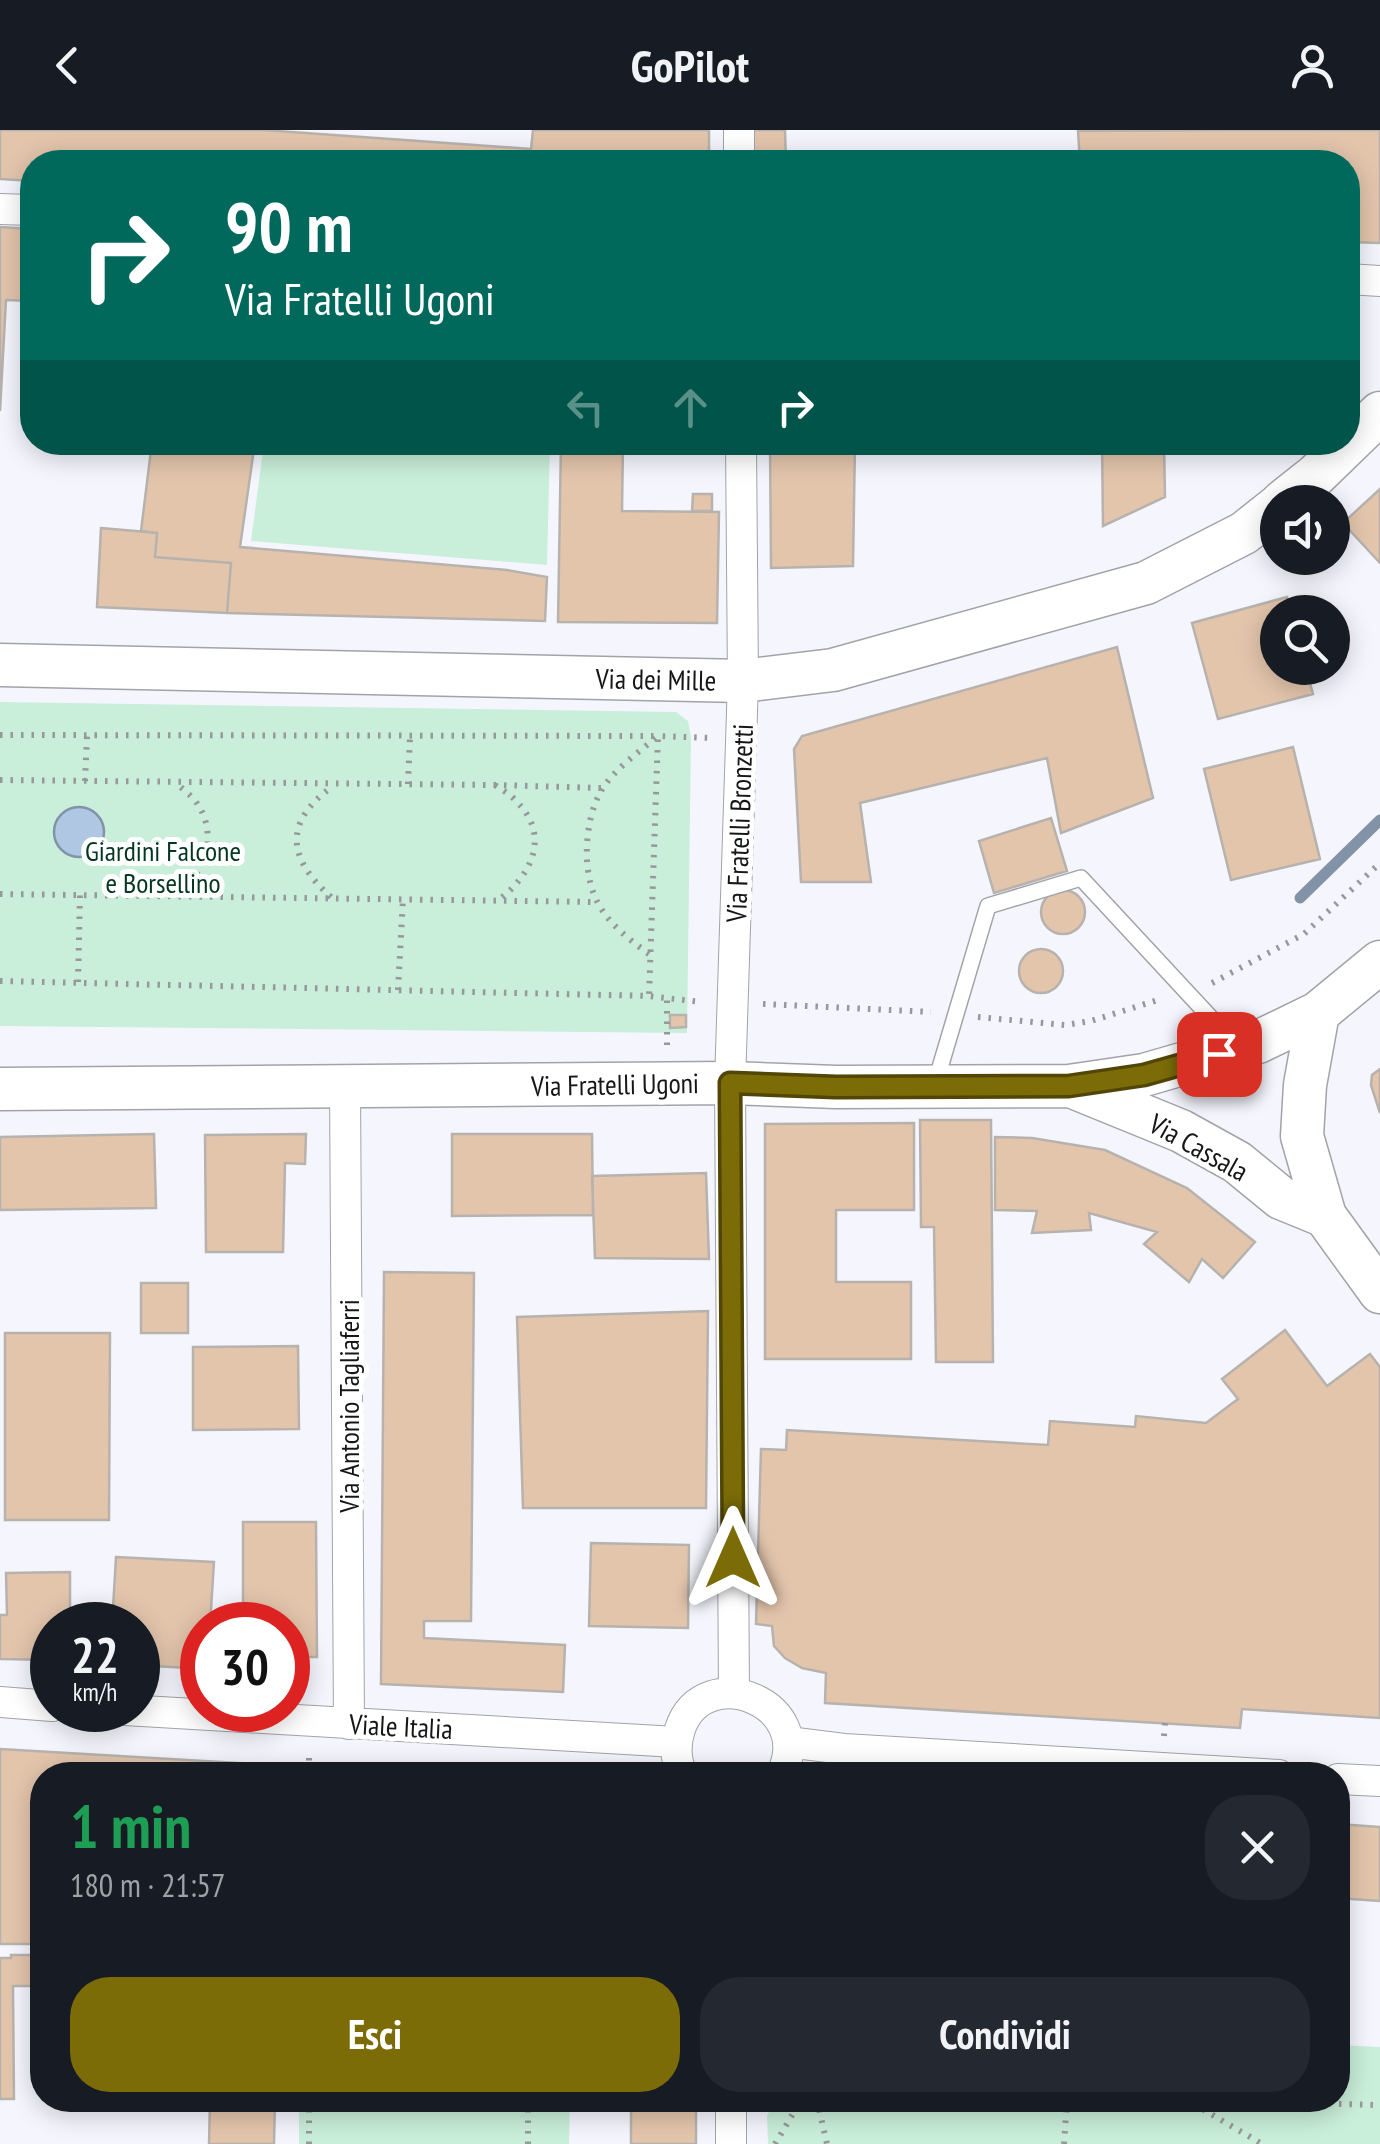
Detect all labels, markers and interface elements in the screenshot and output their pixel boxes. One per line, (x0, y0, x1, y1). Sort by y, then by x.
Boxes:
text: GoPilot (631, 36, 749, 94)
icon: back (40, 38, 95, 93)
icon: person (1285, 38, 1340, 93)
text: 90 m (225, 181, 353, 271)
icon: right (60, 190, 190, 320)
text: Via Fratelli Ugoni (225, 269, 495, 327)
icon: left (558, 380, 613, 435)
icon: ahead (663, 380, 718, 435)
icon: right (768, 380, 823, 435)
map controls (1260, 485, 1350, 685)
button: sound (1260, 485, 1350, 575)
button: search (1260, 595, 1350, 685)
street label: Via dei Mille (594, 659, 717, 699)
street label: Via Fratelli Bronzetti (717, 723, 761, 924)
park label: Giardini Falcone e Borsellino (85, 832, 241, 901)
pin (1177, 1012, 1262, 1097)
icon: arrive (1192, 1027, 1247, 1082)
street label: Via Fratelli Ugoni (530, 1064, 699, 1104)
street label: Via Cassala (1142, 1104, 1255, 1189)
street label: Via Antonio Tagliaferri (330, 1299, 367, 1514)
position arrow (681, 1506, 785, 1610)
speed limit sign: 30 (180, 1602, 310, 1732)
text: 22 (71, 1622, 119, 1687)
text: km/h (73, 1676, 117, 1708)
street label: Viale Italia (347, 1705, 454, 1747)
text: 1 min (70, 1787, 191, 1865)
button: close (1205, 1795, 1310, 1900)
text: 180 m · 21:57 (70, 1864, 225, 1906)
button: Esci (70, 1977, 680, 2092)
button: Condividi (700, 1977, 1310, 2092)

